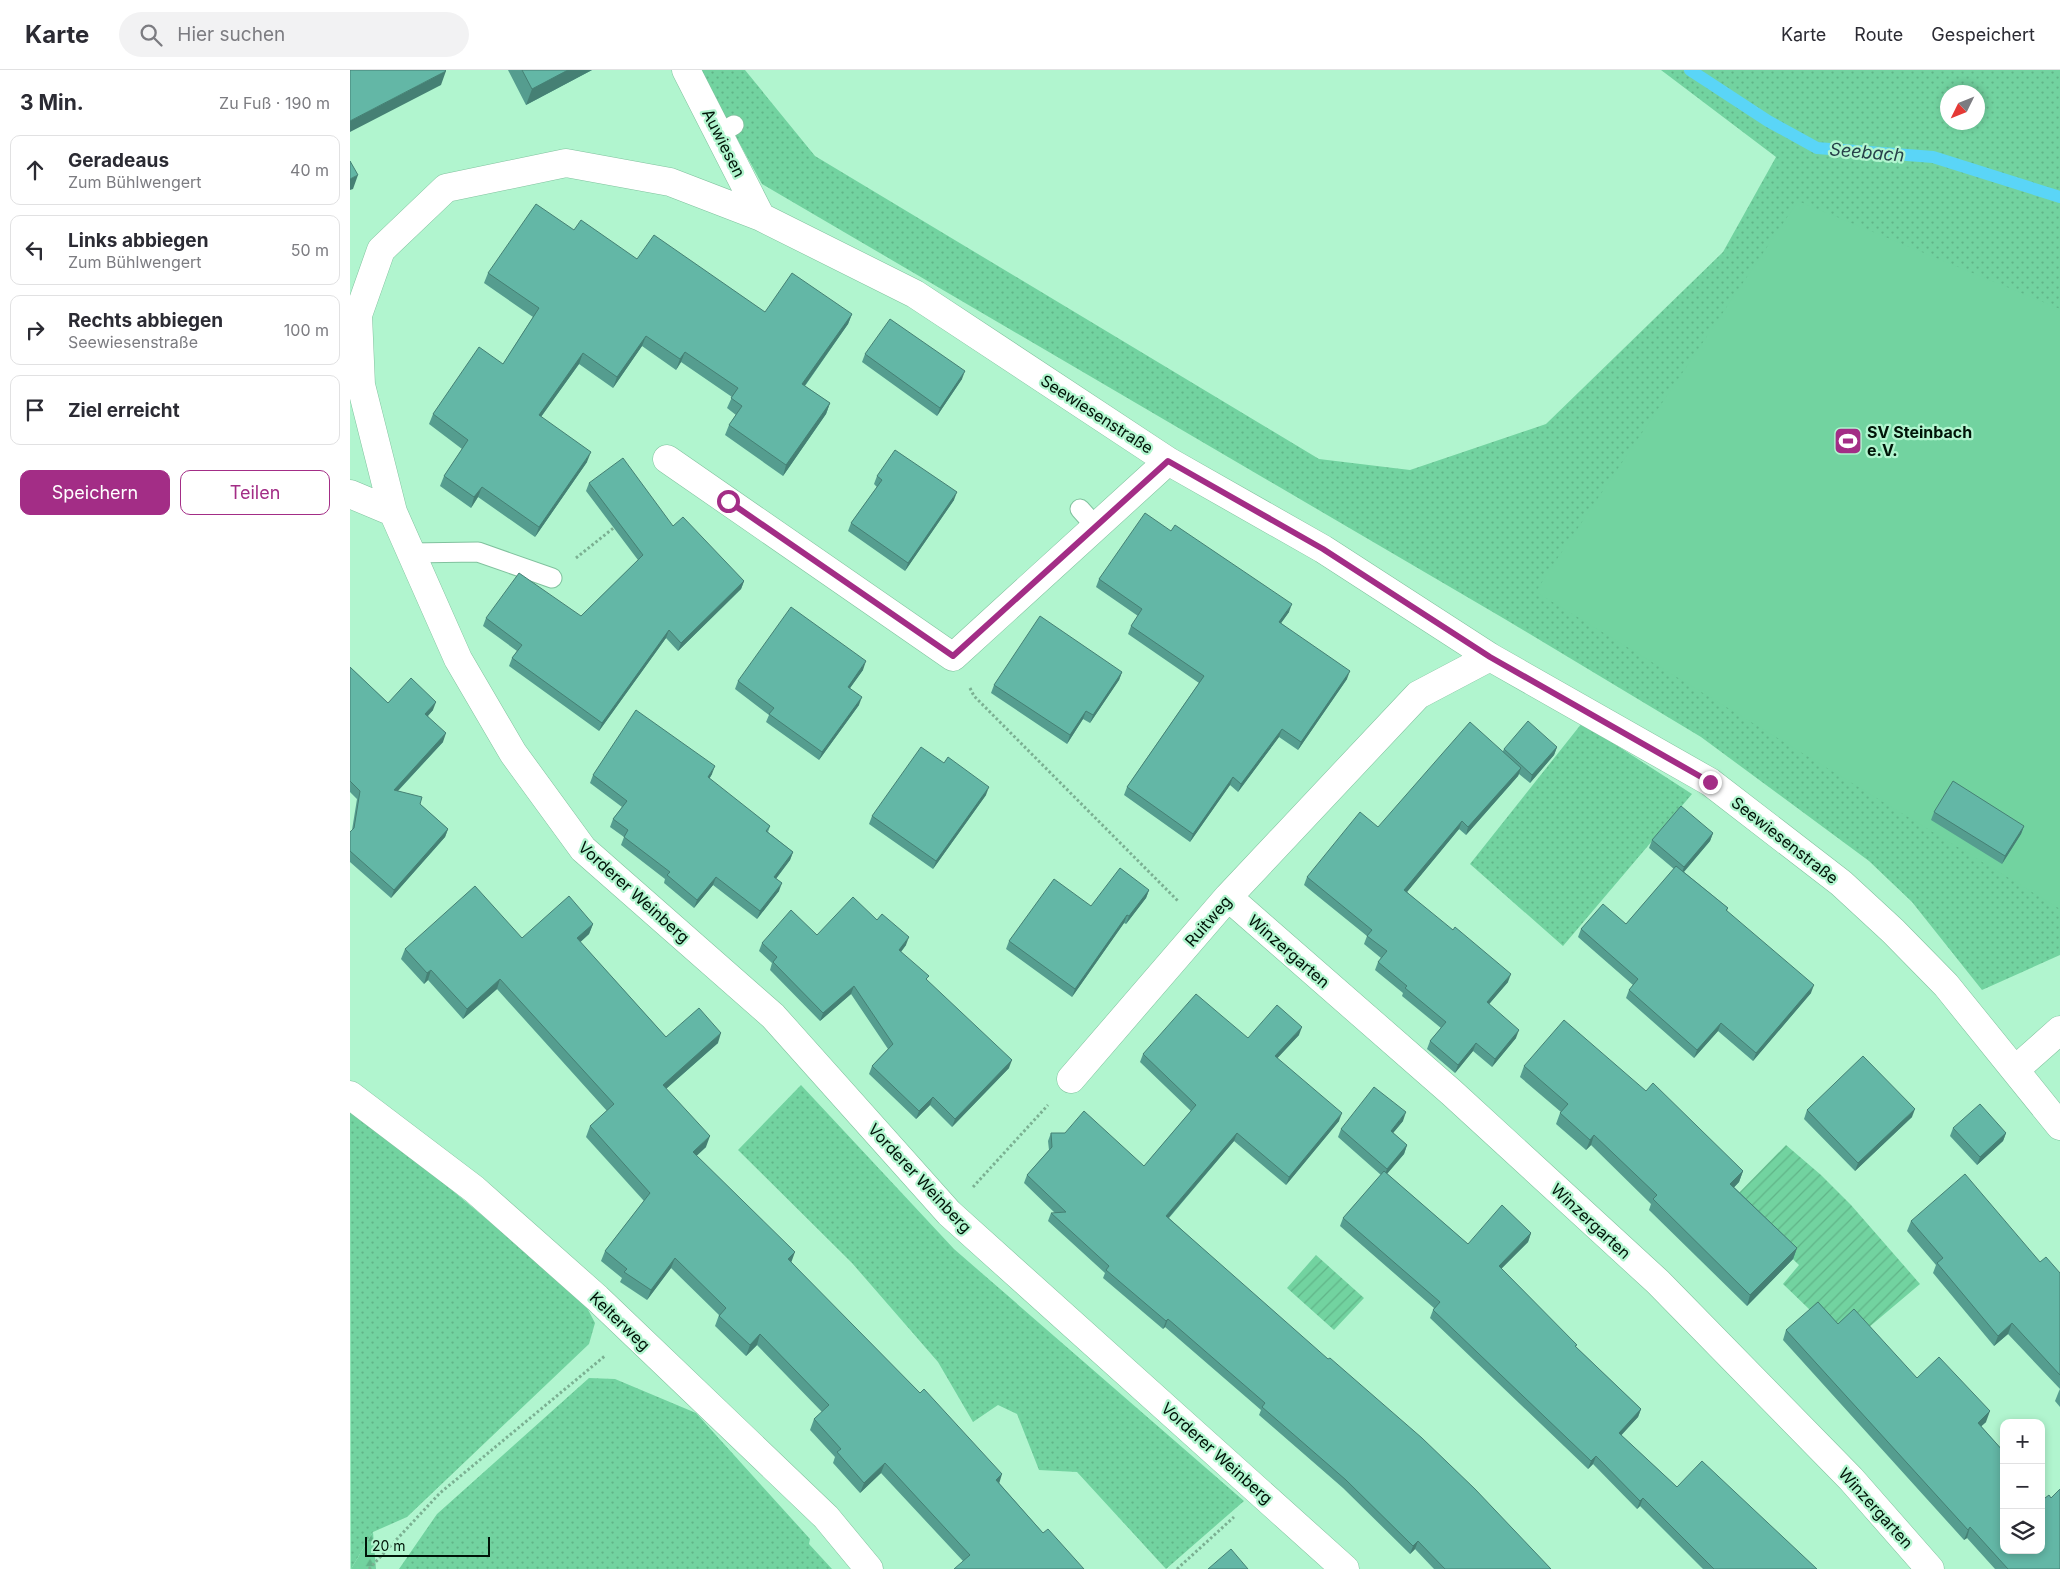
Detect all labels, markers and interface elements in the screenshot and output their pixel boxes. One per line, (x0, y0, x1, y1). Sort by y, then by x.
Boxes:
search box (119, 12, 469, 57)
text: Karte (25, 20, 89, 49)
icon: search (137, 21, 165, 49)
text: Hier suchen (177, 23, 285, 46)
text: Karte (1781, 24, 1826, 45)
text: Route (1854, 24, 1903, 45)
text: Gespeichert (1931, 24, 2035, 45)
north arrow (1940, 85, 1985, 130)
text: 3 Min. (20, 90, 84, 115)
text: Zu Fuß · 190 m (219, 93, 330, 113)
street label: Auwiesen (698, 105, 750, 181)
water label: Seebach (1829, 138, 1905, 166)
text: Geradeaus (68, 149, 169, 172)
icon: ahead (21, 156, 49, 184)
text: 40 m (290, 160, 329, 180)
text: Zum Bühlwengert (68, 172, 202, 192)
text: Links abbiegen (68, 229, 209, 252)
icon: left (21, 236, 49, 264)
text: 50 m (291, 240, 329, 260)
text: Zum Bühlwengert (68, 252, 202, 272)
text: Rechts abbiegen (68, 309, 223, 332)
icon: right (21, 316, 49, 344)
text: 100 m (284, 320, 329, 340)
text: Seewiesenstraße (68, 332, 198, 352)
street label: Seewiesenstraße (1037, 370, 1157, 458)
icon: arrive (21, 396, 49, 424)
text: Ziel erreicht (68, 399, 180, 422)
place label: SV Steinbach e.V. (1867, 422, 1972, 460)
sports icon: SV Steinbach e.V. (1833, 426, 1863, 456)
button: Speichern (20, 470, 170, 515)
button: Teilen (180, 470, 330, 515)
route start (717, 490, 740, 513)
route end (1699, 771, 1722, 794)
street label: Seewiesenstraße (1728, 792, 1842, 888)
street label: Vorderer Weinberg (574, 837, 694, 947)
street label: Ruitweg (1180, 891, 1236, 951)
street label: Winzergarten (1244, 910, 1334, 992)
street label: Vorderer Weinberg (864, 1119, 976, 1237)
street label: Winzergarten (1547, 1179, 1635, 1263)
street label: Kelterweg (586, 1287, 654, 1355)
street label: Vorderer Weinberg (1157, 1398, 1277, 1508)
map controls (2000, 1419, 2045, 1554)
button: + (2000, 1419, 2045, 1464)
street label: Winzergarten (1835, 1464, 1917, 1552)
button: − (2000, 1464, 2045, 1509)
button: layers (2000, 1509, 2045, 1554)
scale bar (365, 1534, 490, 1557)
text: 20 m (372, 1537, 406, 1554)

